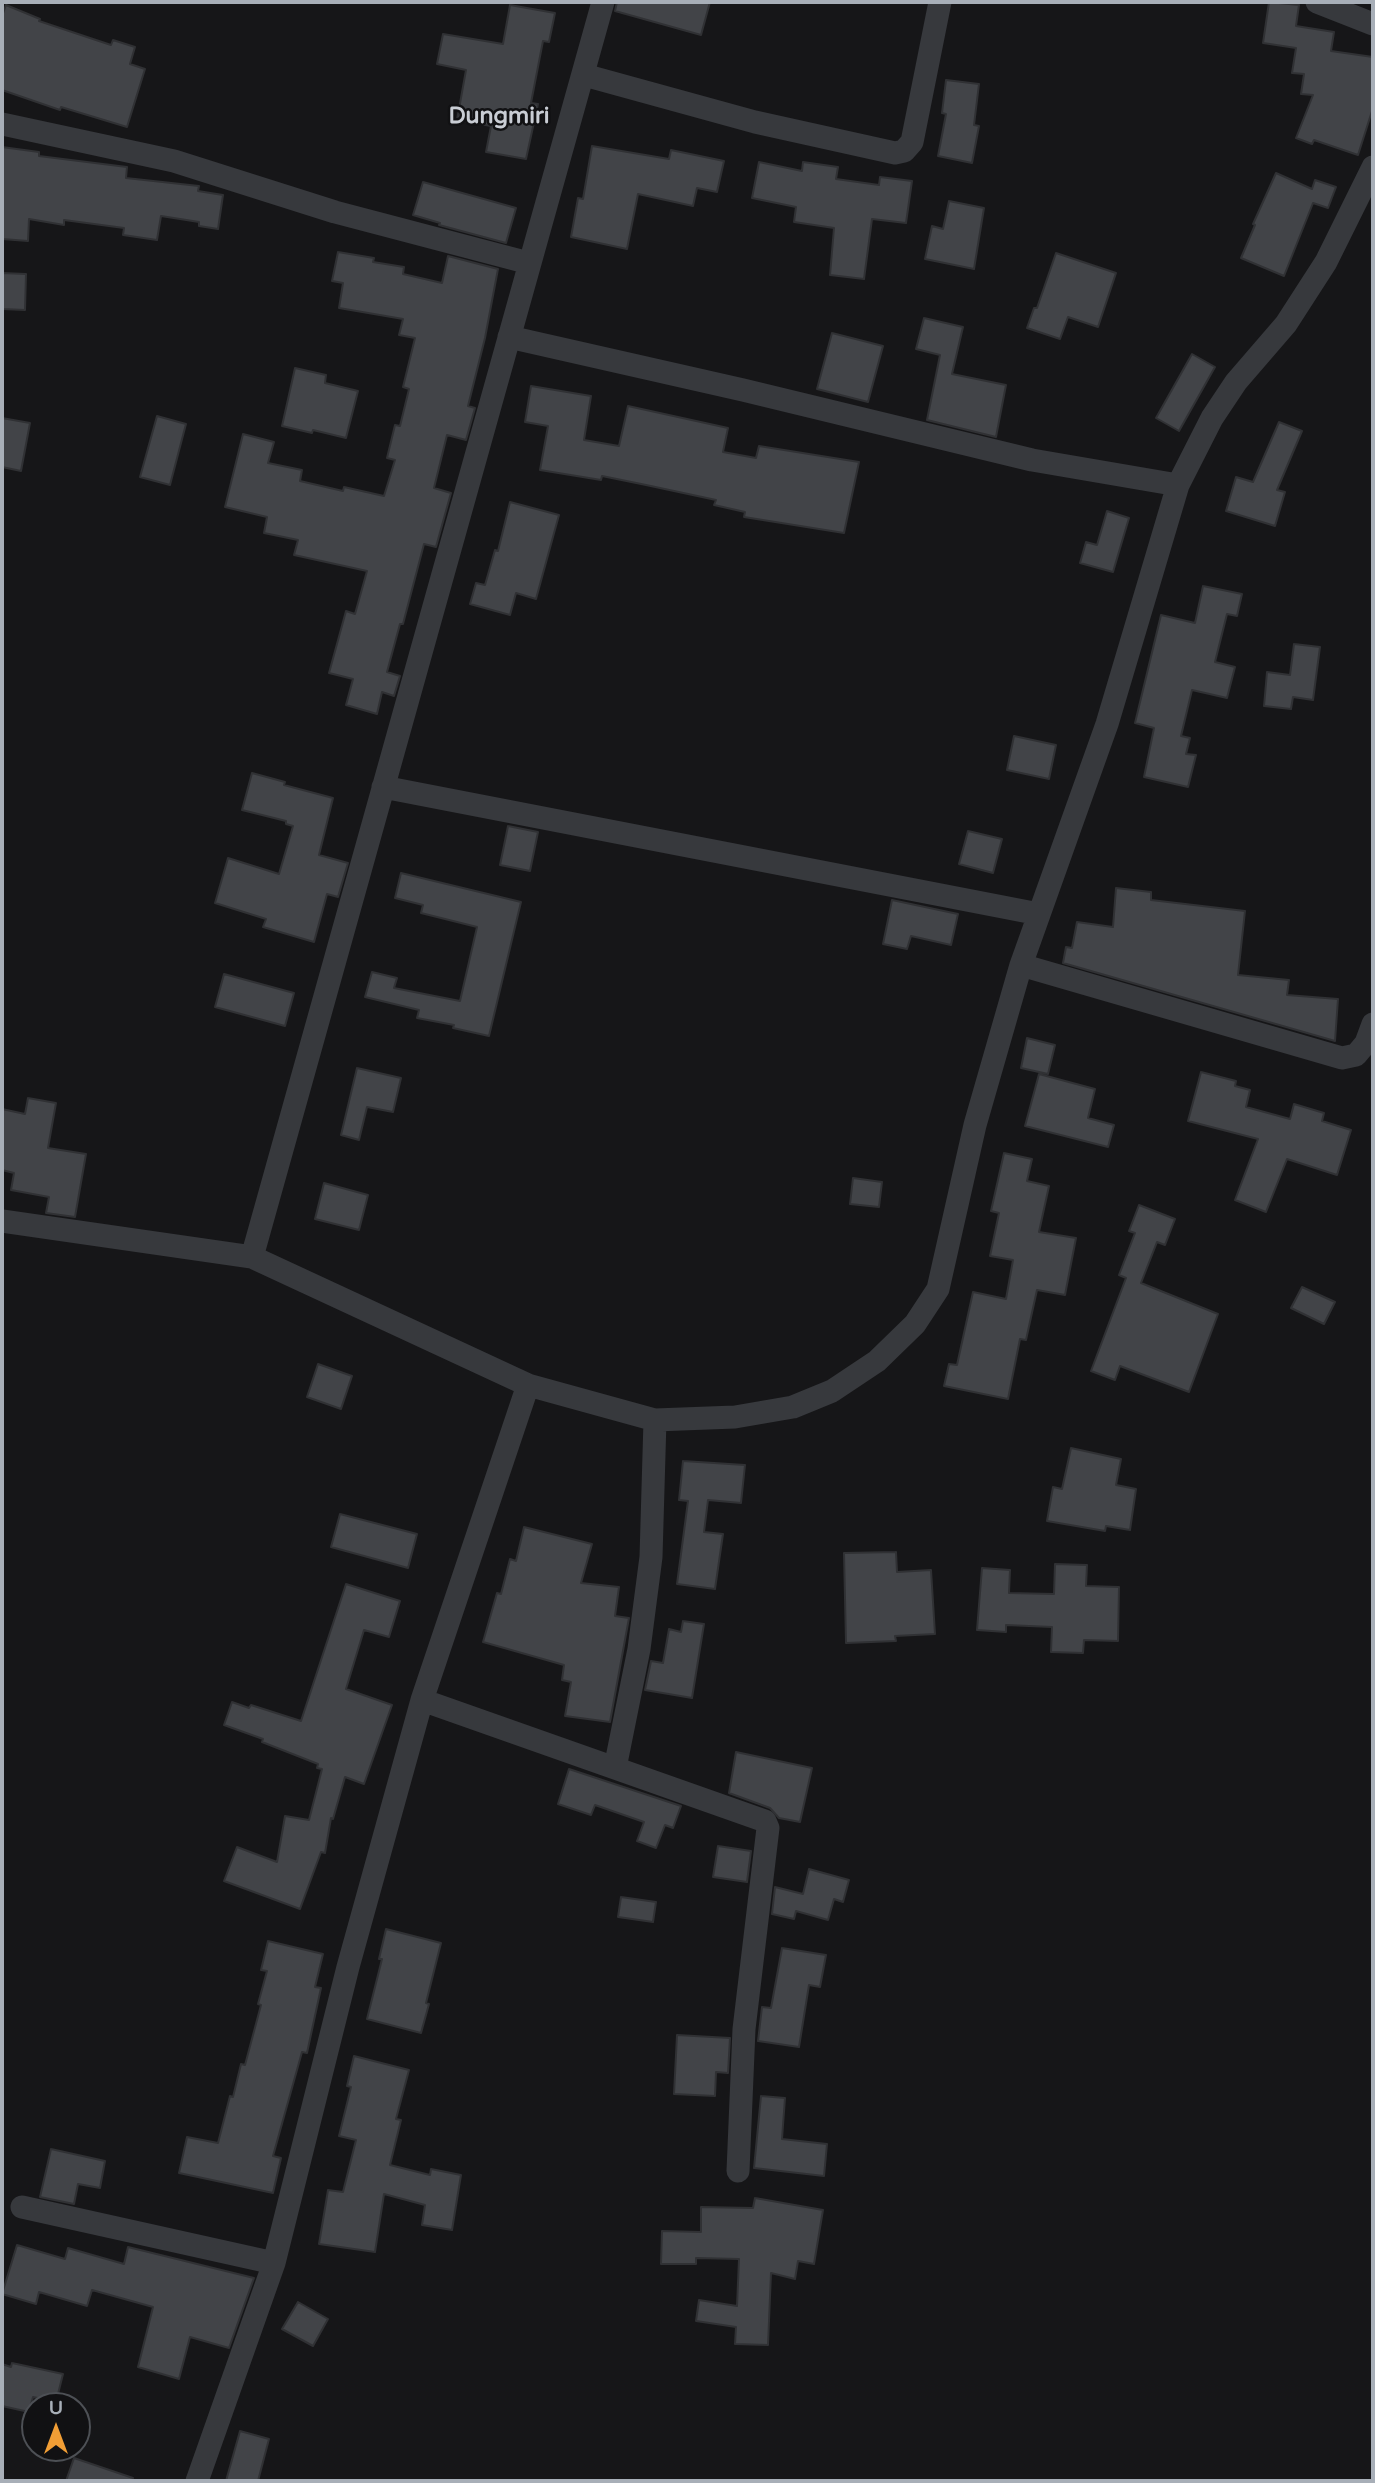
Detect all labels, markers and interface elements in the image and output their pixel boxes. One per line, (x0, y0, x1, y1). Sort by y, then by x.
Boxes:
district label: Dungmiri (449, 103, 549, 131)
north arrow (21, 2392, 91, 2462)
text: U (49, 2397, 63, 2419)

